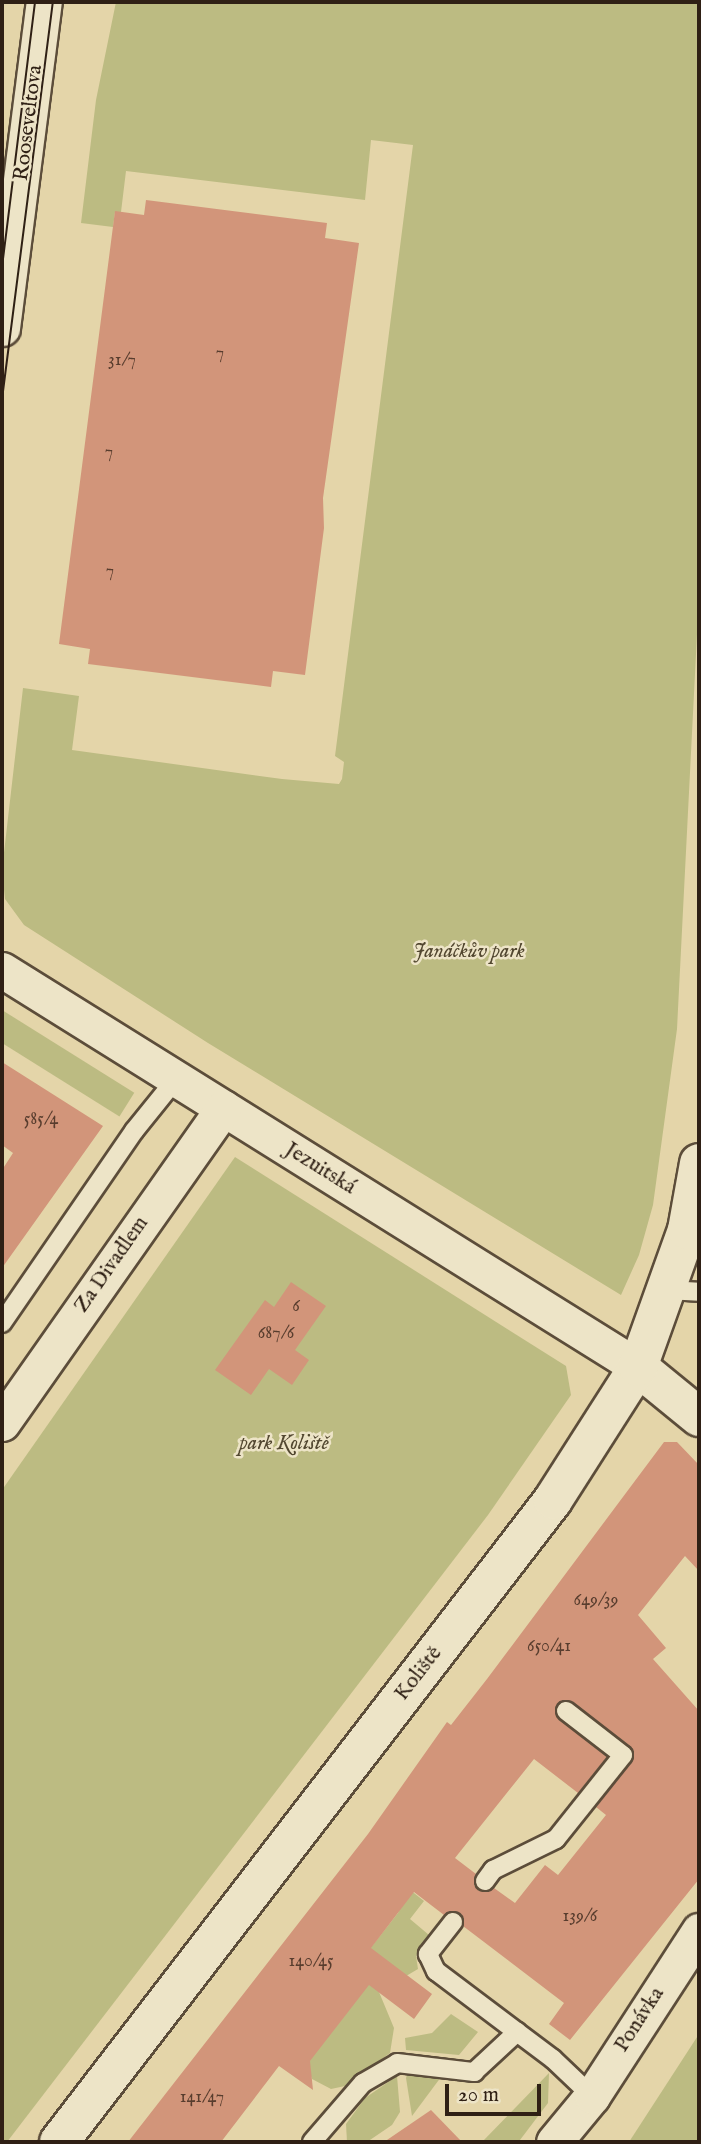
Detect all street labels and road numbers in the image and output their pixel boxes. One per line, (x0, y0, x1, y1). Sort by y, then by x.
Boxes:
street label: Rooseveltova (9, 64, 49, 182)
street label: Jezuitská (280, 1137, 360, 1201)
street label: Za Divadlem (70, 1212, 154, 1318)
street label: Koliště (390, 1642, 448, 1706)
street label: Ponávka (610, 1983, 670, 2057)

